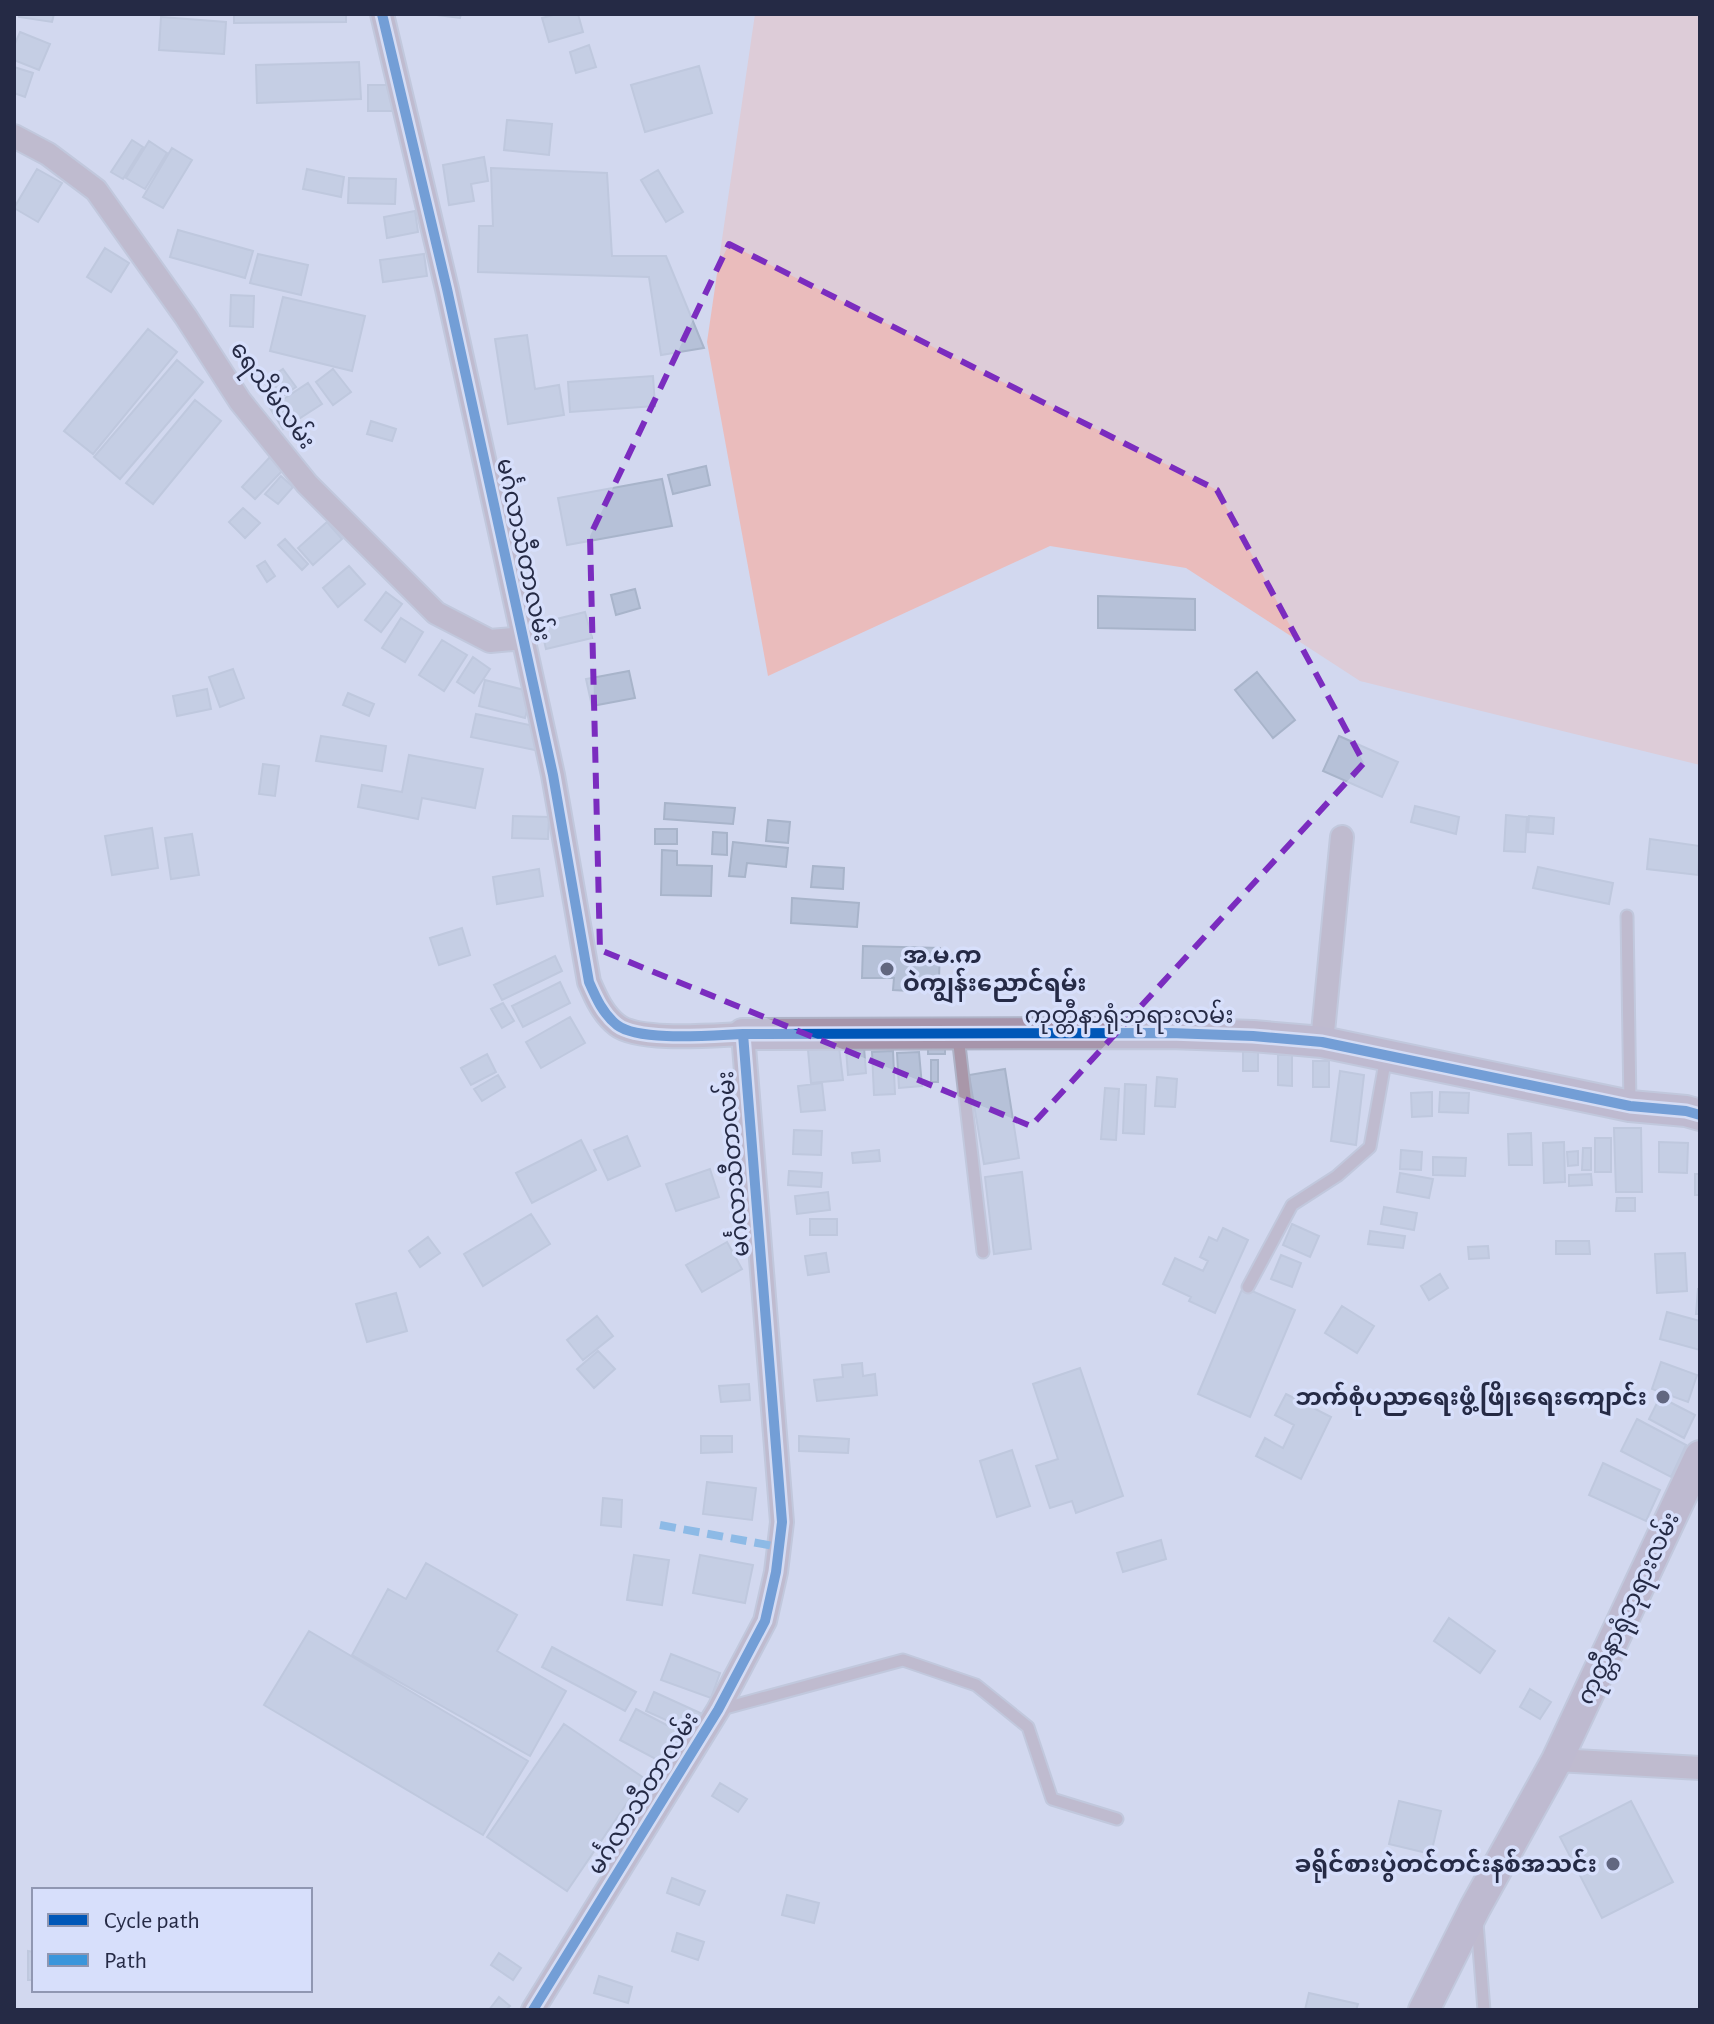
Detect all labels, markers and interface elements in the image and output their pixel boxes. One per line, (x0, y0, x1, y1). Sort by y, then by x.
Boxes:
street label: ရေသိမ်လမ်း (221, 335, 323, 457)
street label: မင်္ဂလာသီတာလမ်း (492, 455, 559, 644)
place label: အ.မ.က ဝဲကျွန်းညောင်ရမ်း (903, 944, 1087, 1004)
marker: အ.မ.က ဝဲကျွန်းညောင်ရမ်း (878, 960, 896, 978)
street label: ကုတ္တီနာရုံဘုရားလမ်း (1024, 999, 1234, 1034)
street label: မင်္ဂလာသီတာလမ်း (709, 1070, 754, 1258)
place label: ဘက်စုံပညာရေးဖွံ့ဖြိုးရေးကျောင်း (1295, 1381, 1647, 1417)
marker: ဘက်စုံပညာရေးဖွံ့ဖြိုးရေးကျောင်း (1654, 1388, 1672, 1406)
street label: ကုတ္တီနာရုံဘုရားလမ်း (1569, 1506, 1689, 1711)
street label: မင်္ဂလာသီတာလမ်း (580, 1705, 703, 1879)
place label: ခရိုင်စားပွဲတင်တင်းနစ်အသင်း (1295, 1848, 1597, 1883)
marker: ခရိုင်စားပွဲတင်တင်းနစ်အသင်း (1604, 1855, 1622, 1873)
legend (32, 1888, 312, 1992)
text: Cycle path (104, 1909, 200, 1933)
text: Path (104, 1949, 147, 1973)

